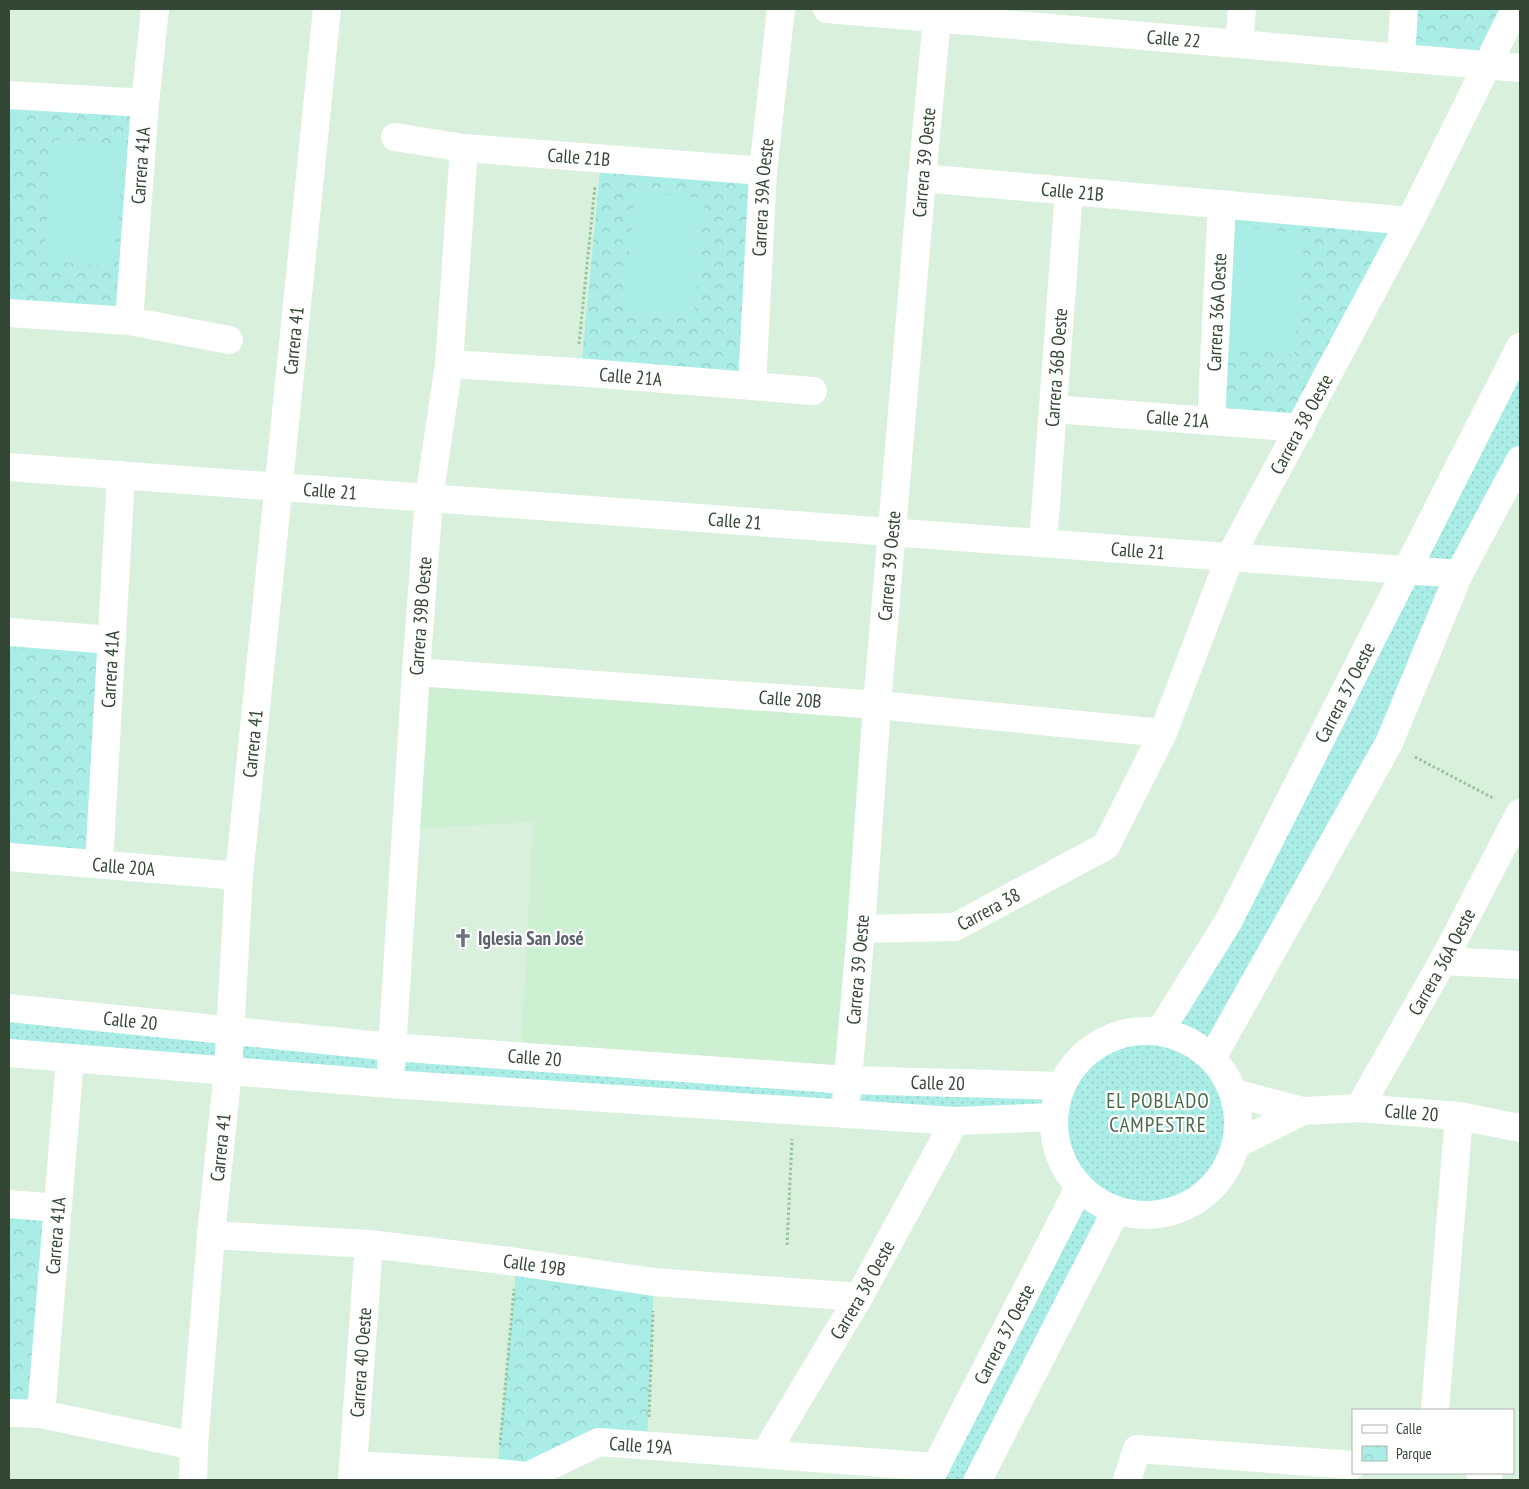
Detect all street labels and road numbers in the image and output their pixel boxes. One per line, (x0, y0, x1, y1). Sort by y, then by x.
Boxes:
street label: Calle 22 (1146, 24, 1202, 53)
street label: Carrera 39 Oeste (907, 106, 941, 218)
street label: Carrera 41A (126, 126, 155, 205)
street label: Carrera 39A Oeste (747, 137, 779, 257)
street label: Calle 21B (547, 142, 611, 171)
street label: Calle 21B (1040, 177, 1105, 206)
street label: Carrera 36A Oeste (1202, 252, 1232, 372)
street label: Carrera 41 (278, 305, 309, 376)
street label: Carrera 36B Oeste (1040, 307, 1072, 428)
street label: Calle 21A (598, 362, 663, 391)
street label: Carrera 38 Oeste (1265, 370, 1338, 478)
street label: Calle 21A (1145, 404, 1210, 433)
street label: Calle 21 (302, 477, 358, 505)
street label: Calle 21 (707, 507, 763, 535)
street label: Carrera 39 Oeste (872, 510, 906, 622)
street label: Calle 21 (1110, 536, 1166, 564)
street label: Carrera 39B Oeste (404, 556, 437, 676)
street label: Carrera 41A (96, 630, 124, 709)
street label: Carrera 37 Oeste (1309, 638, 1380, 747)
street label: Calle 20B (758, 685, 822, 713)
street label: Carrera 41 (237, 708, 268, 779)
street label: Calle 20A (91, 852, 156, 881)
street label: Carrera 38 (953, 882, 1024, 936)
street label: Carrera 36A Oeste (1403, 904, 1480, 1020)
street label: Carrera 39 Oeste (841, 914, 874, 1025)
street label: Calle 20 (102, 1006, 158, 1035)
street label: Calle 20 (507, 1043, 562, 1071)
street label: Calle 20 (910, 1070, 965, 1095)
street label: Calle 20 (1384, 1098, 1439, 1126)
street label: Carrera 41 (205, 1112, 235, 1182)
street label: Carrera 41A (40, 1196, 71, 1275)
street label: Carrera 38 Oeste (825, 1236, 900, 1344)
street label: Calle 19B (502, 1248, 567, 1281)
street label: Carrera 37 Oeste (968, 1280, 1040, 1388)
street label: Carrera 40 Oeste (345, 1306, 376, 1418)
street label: Calle 19A (609, 1431, 673, 1459)

